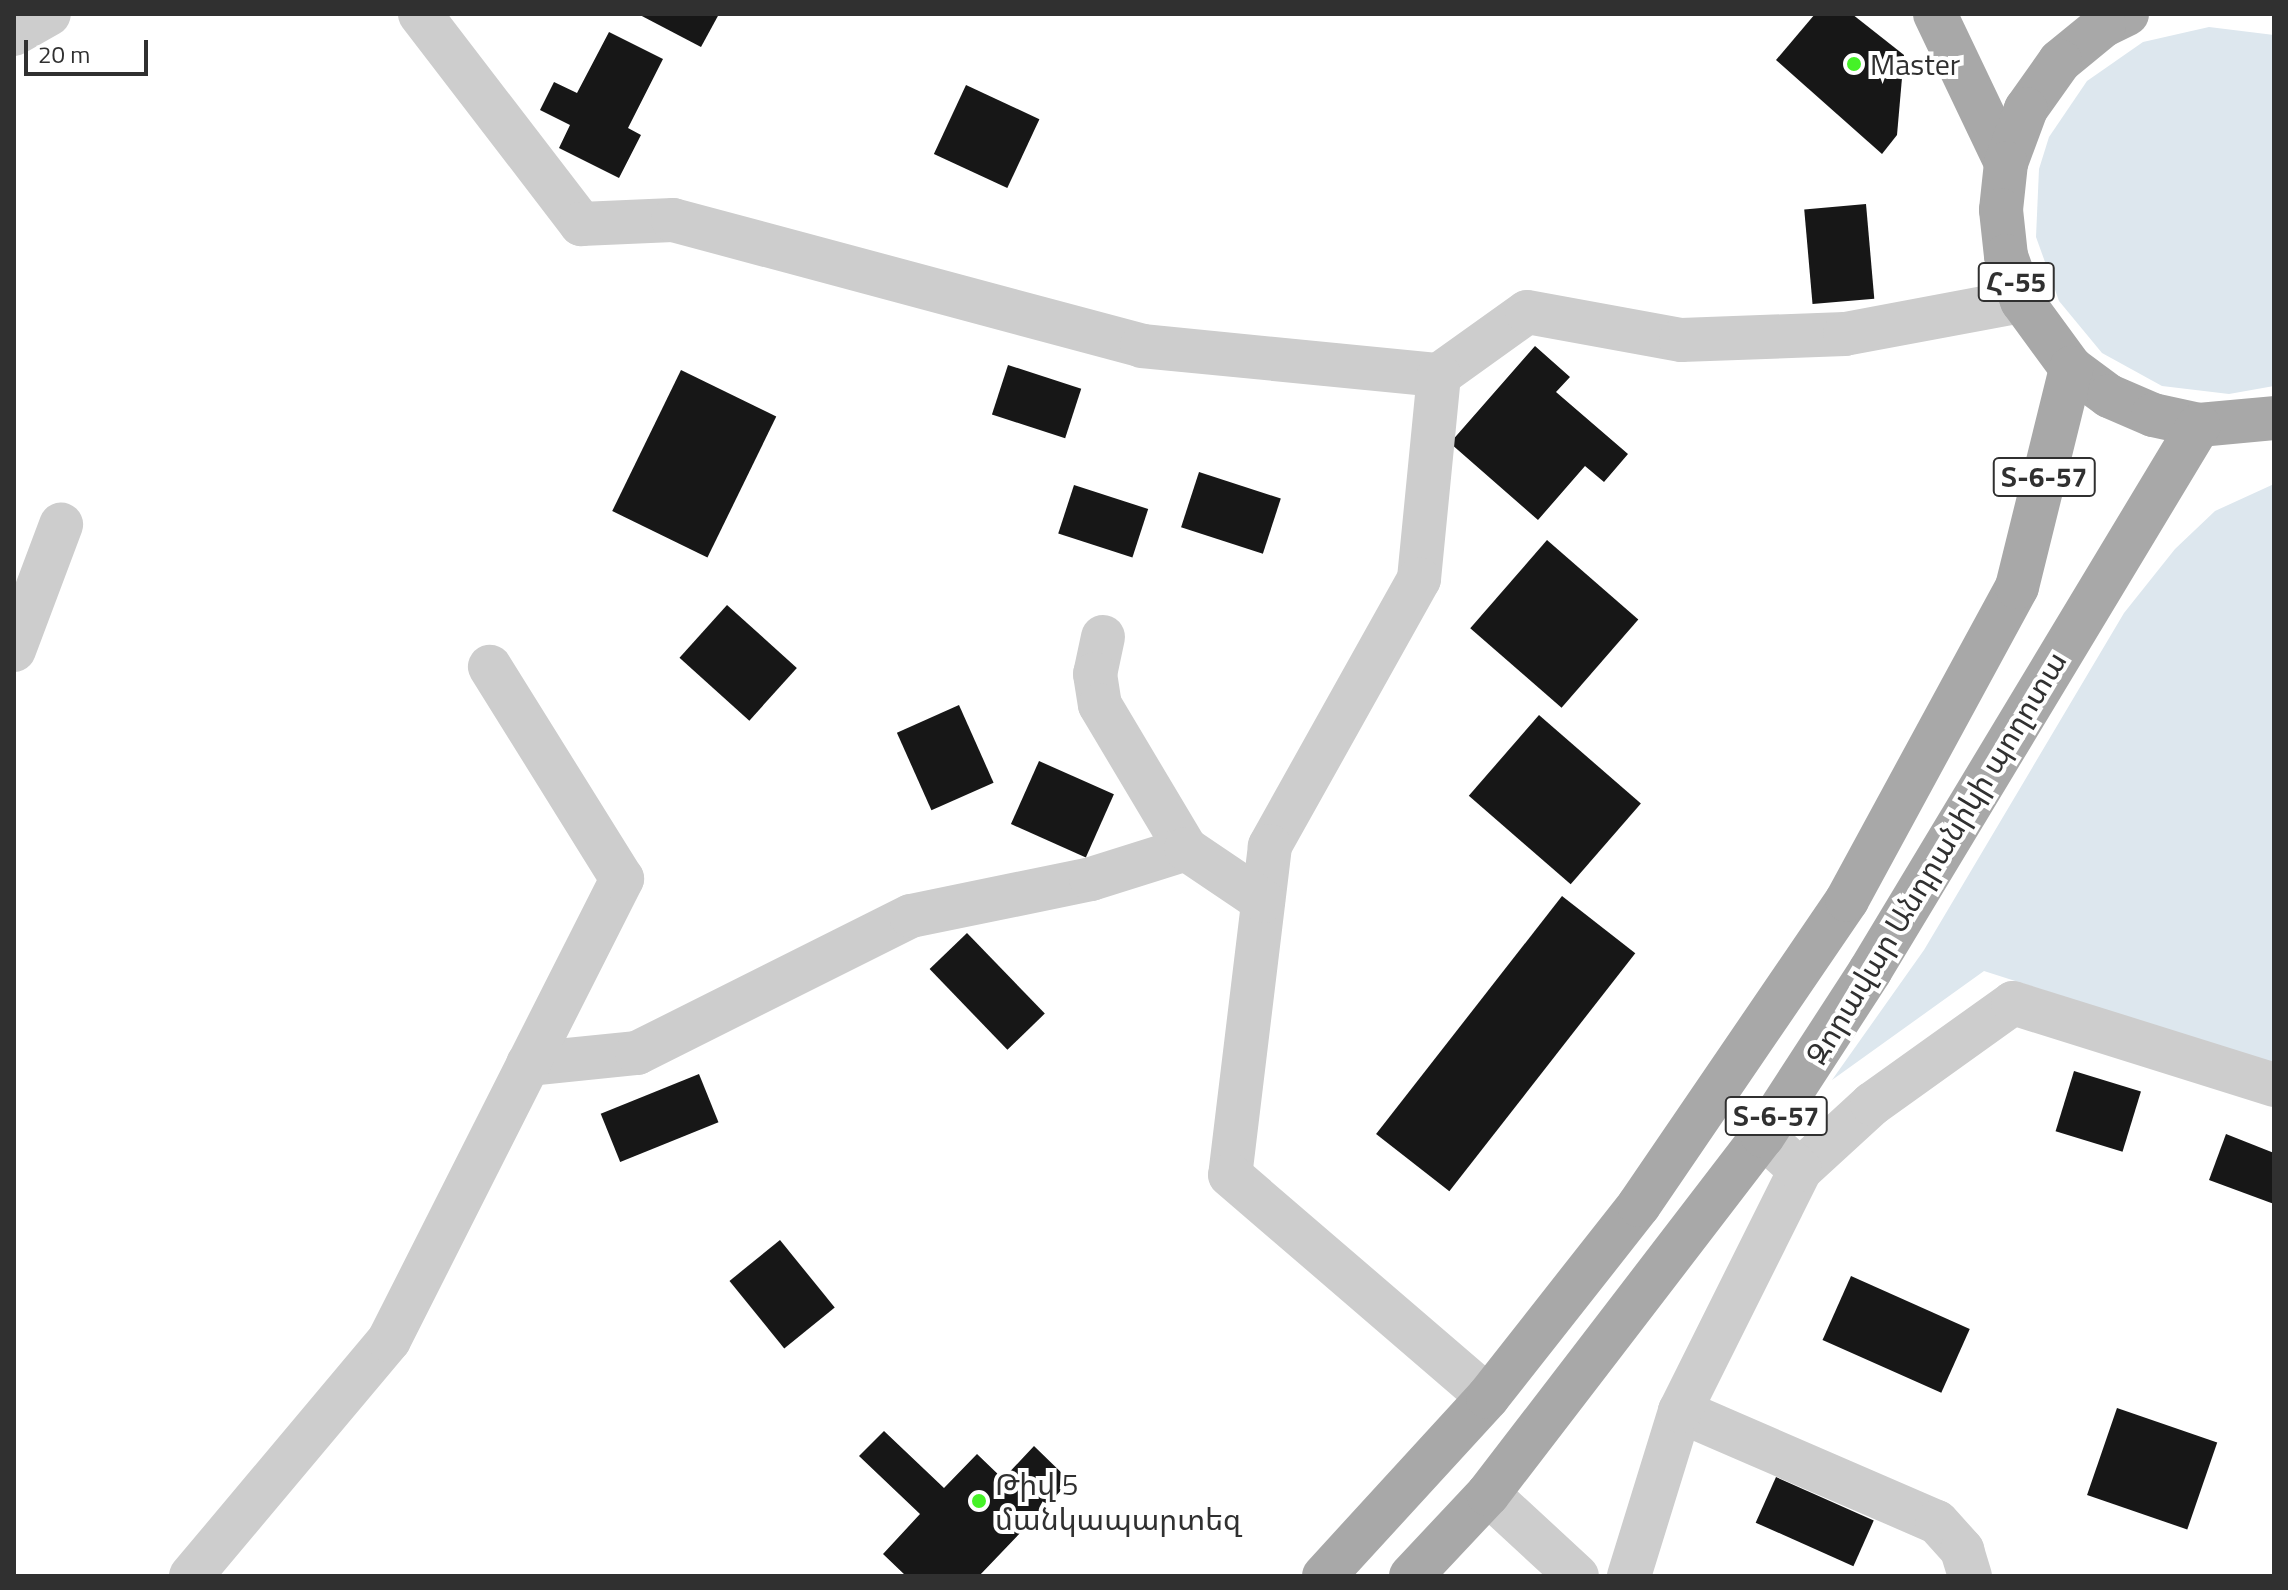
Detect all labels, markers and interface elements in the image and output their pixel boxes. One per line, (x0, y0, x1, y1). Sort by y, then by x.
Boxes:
scale bar (28, 24, 152, 74)
text: 20 m (38, 36, 90, 72)
place label: Master (1870, 46, 1960, 82)
marker: Master (1845, 55, 1863, 73)
road number: Հ-55 (1976, 258, 2056, 306)
road number: Տ-6-57 (1992, 453, 2096, 501)
street label: Զորավար Անդրանիկի պողոտա (1798, 645, 2074, 1071)
road number: Տ-6-57 (1724, 1092, 1828, 1140)
place label: Թիվ 5 մանկապարտեզ (995, 1466, 1241, 1536)
marker: Թիվ 5 մանկապարտեզ (970, 1492, 988, 1510)

